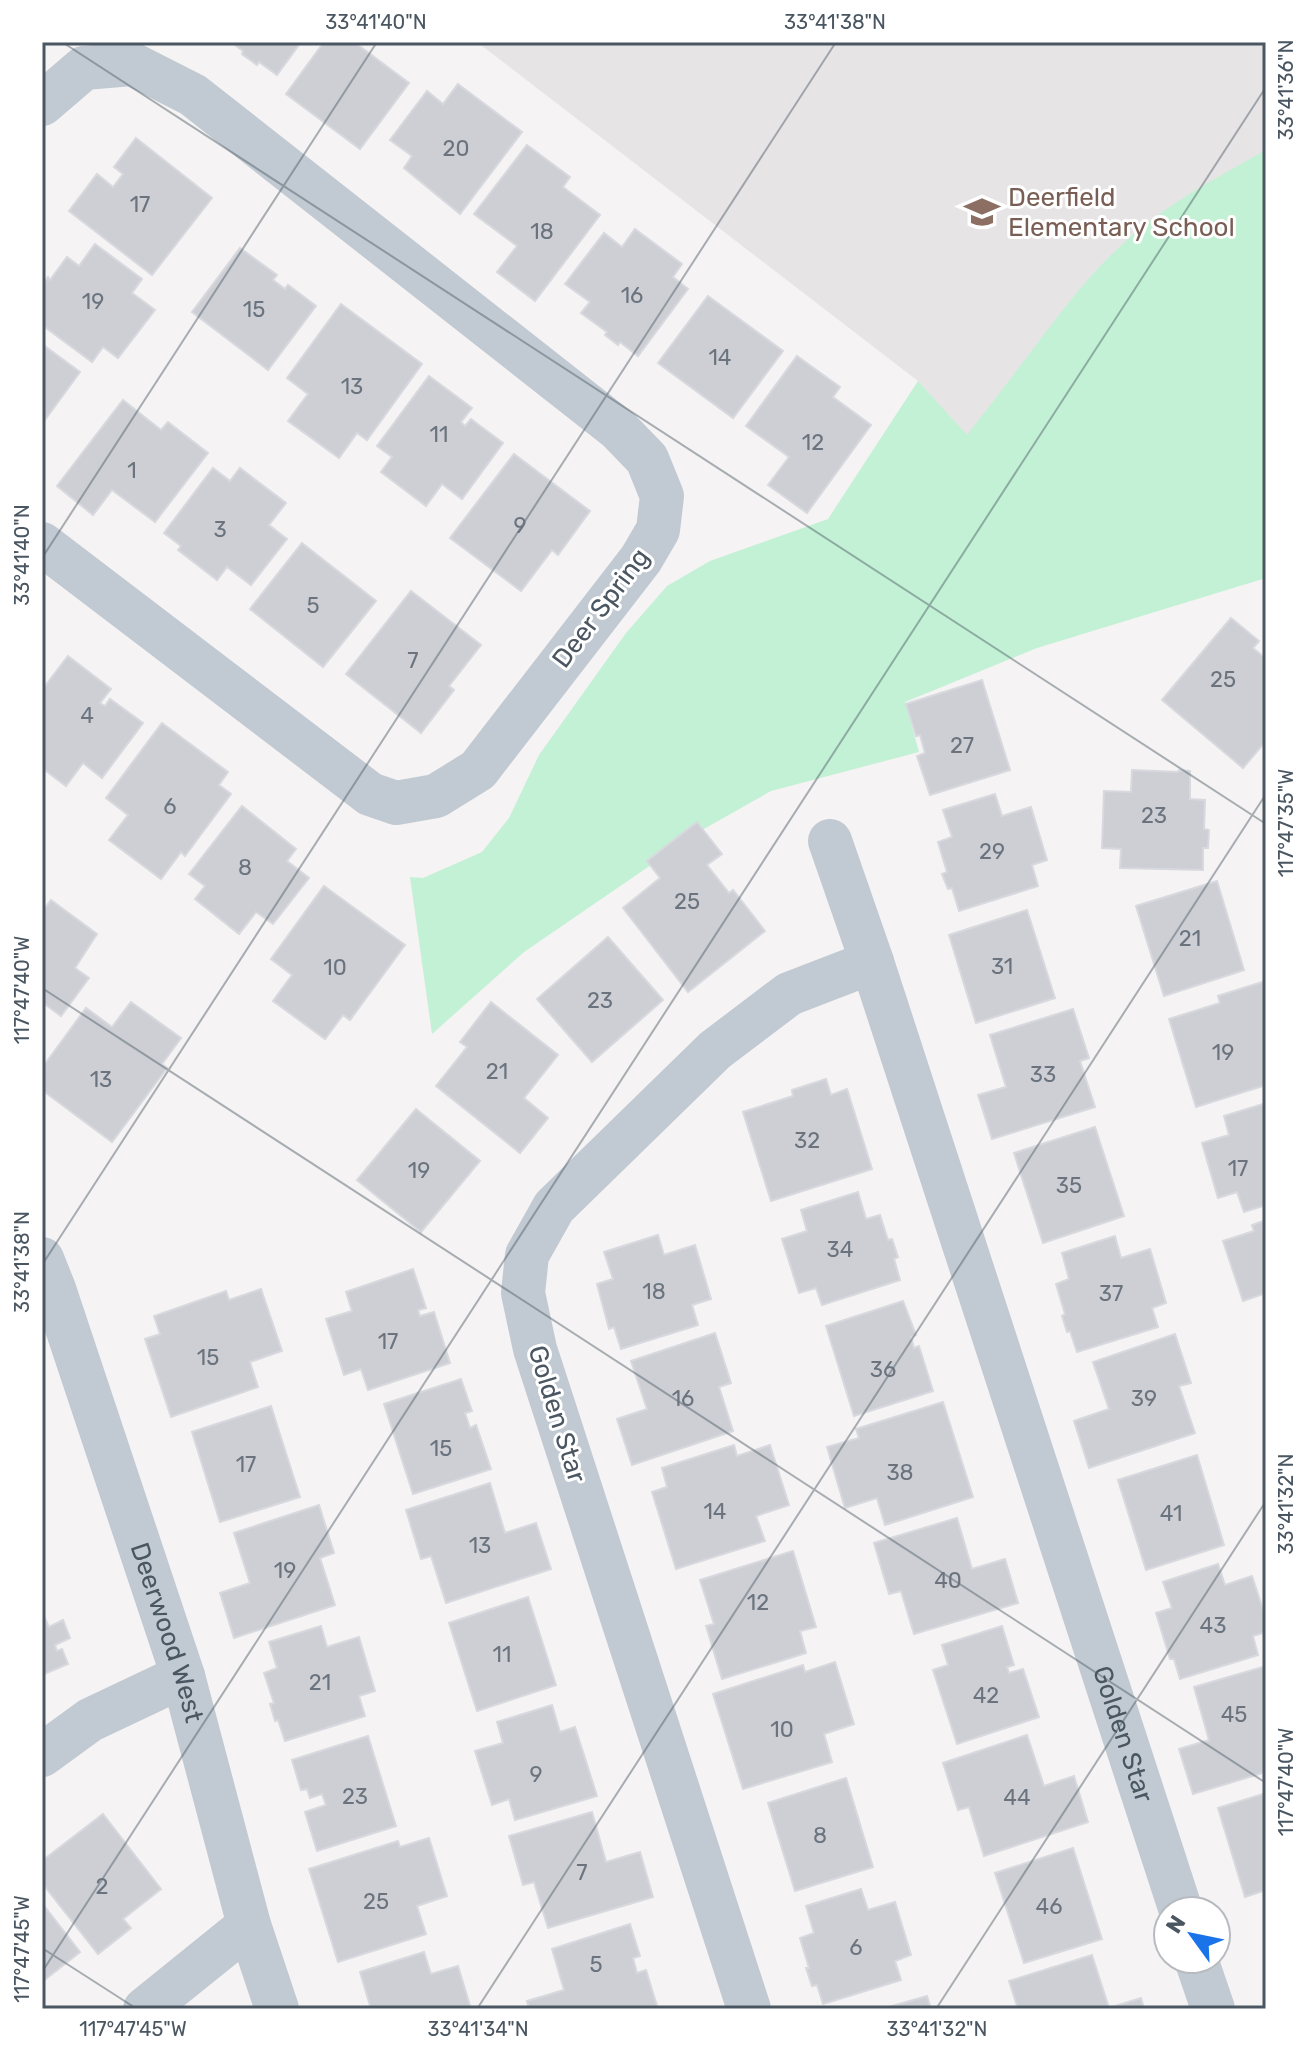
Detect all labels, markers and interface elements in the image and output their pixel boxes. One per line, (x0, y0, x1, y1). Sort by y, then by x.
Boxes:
text: 33°41'40"N (325, 10, 427, 34)
text: 33°41'38"N (784, 10, 886, 34)
text: 33°41'36"N (1274, 40, 1298, 140)
house number: 20 (443, 135, 469, 162)
place label: Deerfield Elementary School (1008, 182, 1235, 243)
house number: 17 (130, 191, 150, 218)
school or university icon: Deerfield Elementary School (963, 193, 1001, 231)
house number: 18 (530, 218, 554, 245)
house number: 16 (621, 282, 643, 309)
house number: 19 (82, 288, 104, 315)
house number: 15 (243, 296, 265, 323)
house number: 14 (708, 344, 732, 371)
house number: 13 (341, 373, 363, 400)
house number: 11 (430, 421, 448, 448)
house number: 12 (802, 429, 824, 456)
house number: 1 (127, 457, 137, 484)
text: 33°41'40"N (10, 504, 34, 606)
house number: 9 (513, 512, 527, 539)
house number: 3 (213, 516, 227, 543)
street label: Deer Spring (546, 542, 656, 674)
house number: 5 (306, 592, 320, 619)
house number: 7 (407, 647, 419, 674)
house number: 25 (1210, 666, 1236, 693)
house number: 4 (80, 702, 94, 729)
house number: 27 (950, 732, 974, 759)
text: 117°47'35"W (1274, 769, 1298, 877)
house number: 6 (163, 793, 177, 820)
house number: 23 (1141, 802, 1167, 829)
house number: 29 (979, 838, 1005, 865)
house number: 8 (238, 854, 252, 881)
house number: 25 (674, 888, 700, 915)
house number: 21 (1179, 925, 1201, 952)
text: 117°47'40"W (10, 936, 34, 1044)
house number: 31 (991, 953, 1013, 980)
house number: 10 (323, 954, 347, 981)
house number: 23 (587, 987, 613, 1014)
house number: 19 (1212, 1039, 1234, 1066)
house number: 21 (486, 1058, 508, 1085)
house number: 33 (1030, 1061, 1056, 1088)
house number: 13 (90, 1066, 112, 1093)
house number: 32 (794, 1127, 820, 1154)
house number: 17 (1228, 1155, 1248, 1182)
house number: 19 (408, 1157, 430, 1184)
house number: 35 (1056, 1172, 1082, 1199)
text: 33°41'38"N (10, 1211, 34, 1313)
house number: 34 (827, 1236, 853, 1263)
house number: 18 (642, 1278, 666, 1305)
house number: 37 (1099, 1280, 1123, 1307)
house number: 17 (378, 1328, 398, 1355)
street label: Golden Star (521, 1342, 593, 1486)
house number: 15 (197, 1344, 219, 1371)
house number: 36 (870, 1356, 896, 1383)
house number: 16 (672, 1385, 694, 1412)
house number: 39 (1131, 1385, 1157, 1412)
house number: 15 (430, 1435, 452, 1462)
house number: 17 (236, 1451, 256, 1478)
text: 33°41'32"N (1274, 1453, 1298, 1555)
house number: 38 (886, 1459, 914, 1486)
house number: 14 (703, 1498, 727, 1525)
house number: 41 (1160, 1500, 1182, 1527)
house number: 13 (469, 1532, 491, 1559)
street label: Deerwood West (124, 1539, 210, 1726)
house number: 19 (274, 1557, 296, 1584)
house number: 40 (934, 1567, 962, 1594)
house number: 12 (747, 1589, 769, 1616)
house number: 43 (1200, 1612, 1226, 1639)
house number: 11 (493, 1641, 511, 1668)
street label: Golden Star (1087, 1662, 1160, 1806)
house number: 21 (309, 1669, 331, 1696)
house number: 42 (973, 1682, 999, 1709)
house number: 45 (1221, 1701, 1247, 1728)
house number: 10 (770, 1716, 794, 1743)
text: 117°47'40"W (1274, 1728, 1298, 1836)
house number: 9 (529, 1761, 543, 1788)
house number: 23 (342, 1783, 368, 1810)
house number: 44 (1003, 1784, 1031, 1811)
house number: 8 (813, 1822, 827, 1849)
house number: 7 (576, 1859, 588, 1886)
house number: 2 (96, 1873, 108, 1900)
house number: 25 (363, 1888, 389, 1915)
house number: 46 (1036, 1893, 1062, 1920)
text: 117°47'45"W (10, 1895, 34, 2003)
north arrow (1152, 1895, 1232, 1975)
text: N (1160, 1910, 1191, 1938)
house number: 6 (849, 1934, 863, 1961)
house number: 5 (589, 1951, 603, 1978)
text: 117°47'45"W (79, 2017, 187, 2041)
text: 33°41'34"N (427, 2017, 529, 2041)
text: 33°41'32"N (886, 2017, 988, 2041)

